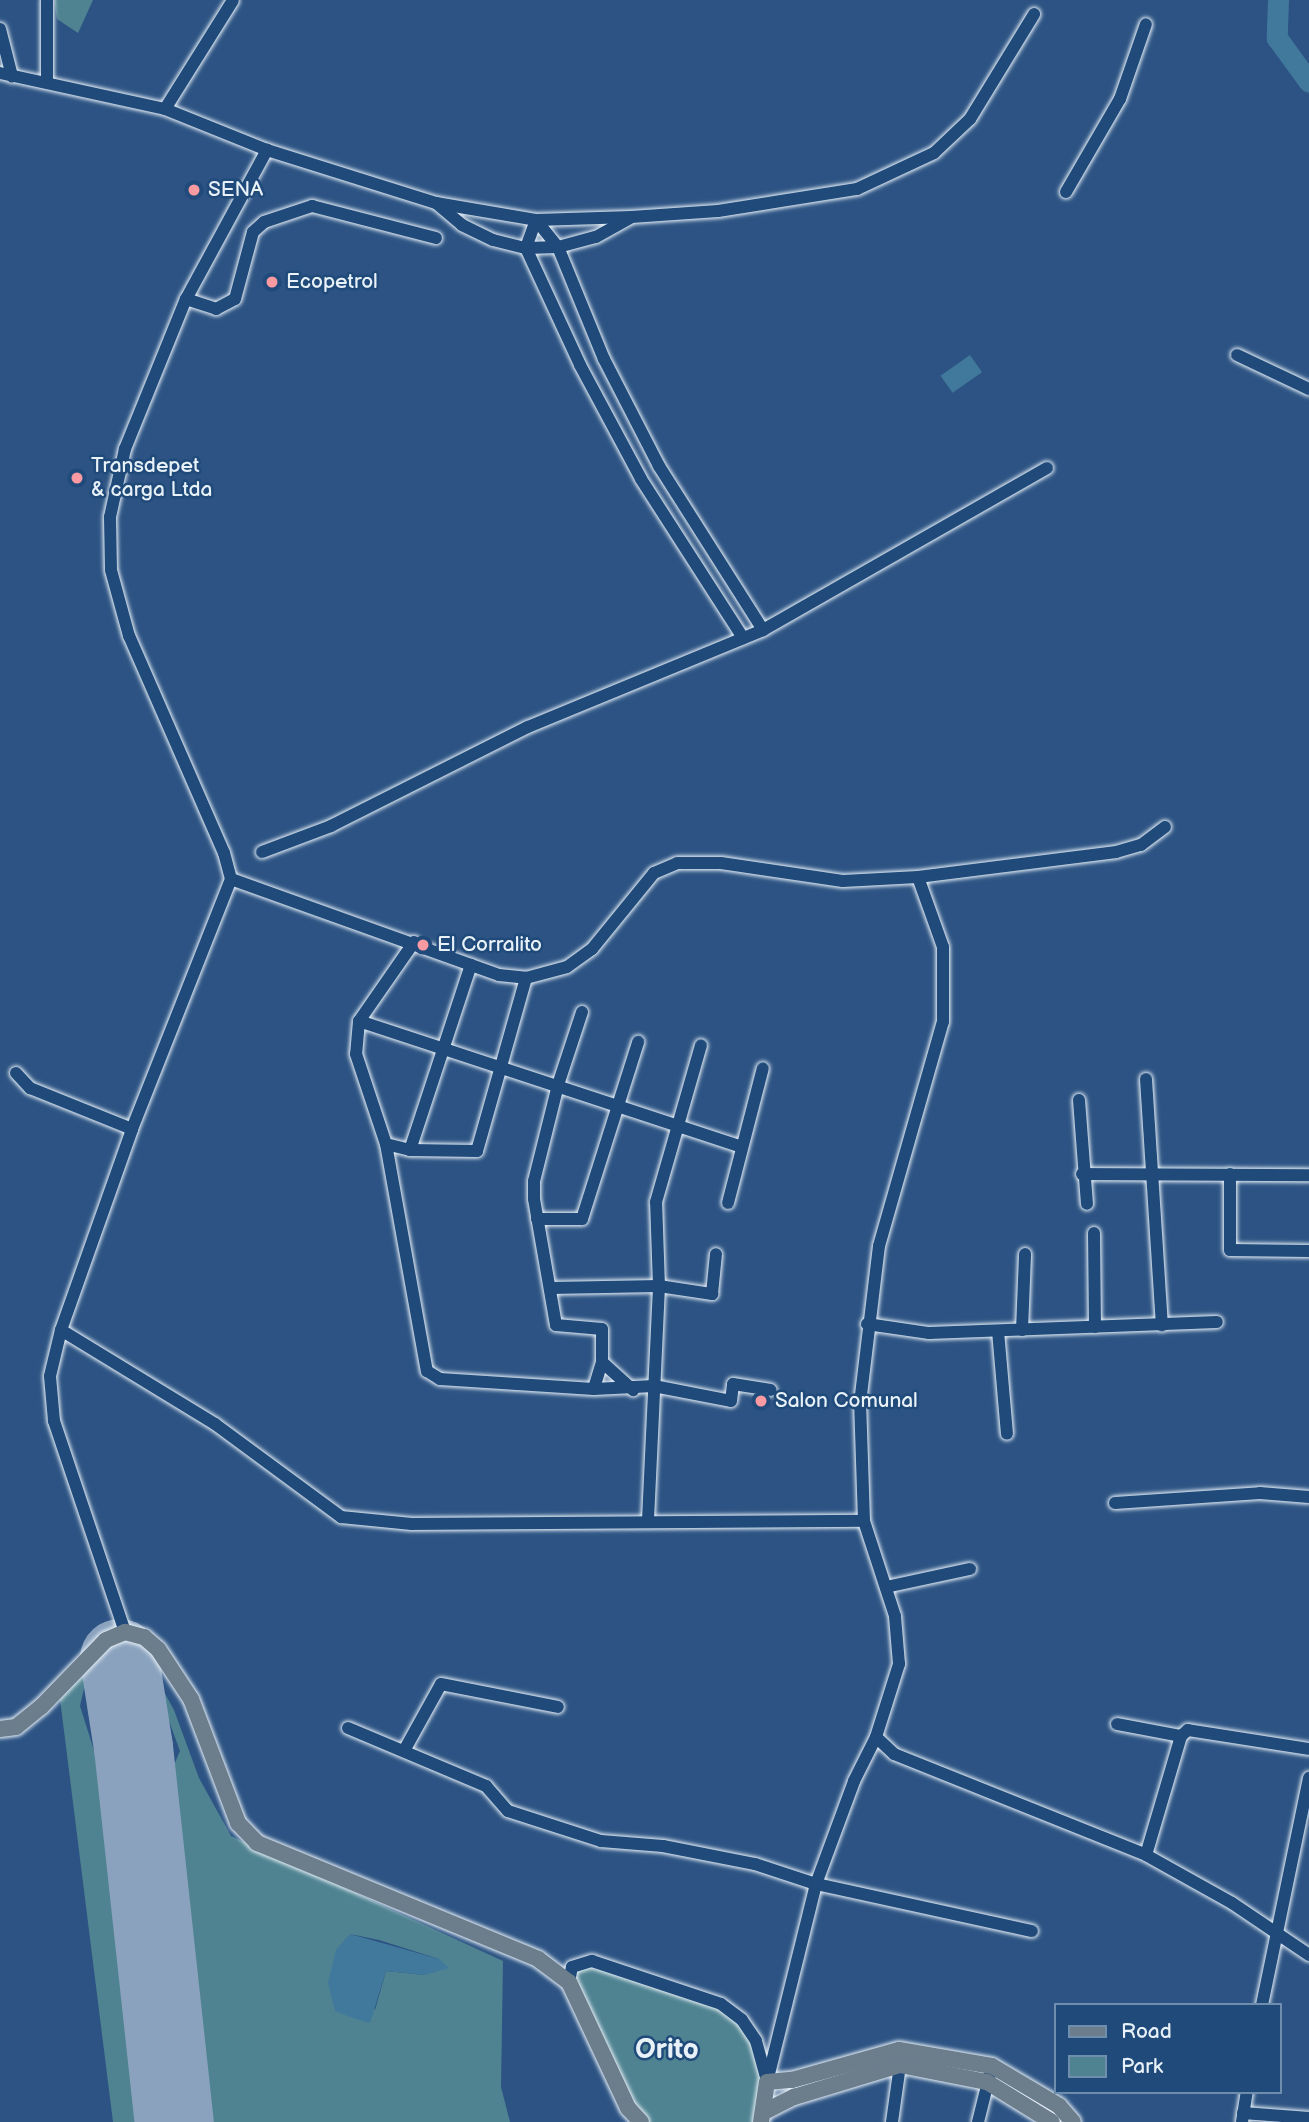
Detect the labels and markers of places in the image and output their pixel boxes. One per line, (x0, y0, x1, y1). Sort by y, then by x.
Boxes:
place label: SENA (208, 177, 263, 203)
marker: SENA (186, 182, 202, 198)
place label: Ecopetrol (286, 269, 378, 295)
marker: Ecopetrol (264, 274, 280, 290)
place label: Transdepet & carga Ltda (91, 453, 212, 503)
marker: Transdepet & carga Ltda (69, 470, 85, 486)
place label: El Corralito (437, 932, 542, 958)
marker: El Corralito (415, 937, 431, 953)
place label: Salon Comunal (775, 1388, 918, 1414)
marker: Salon Comunal (753, 1393, 769, 1409)

